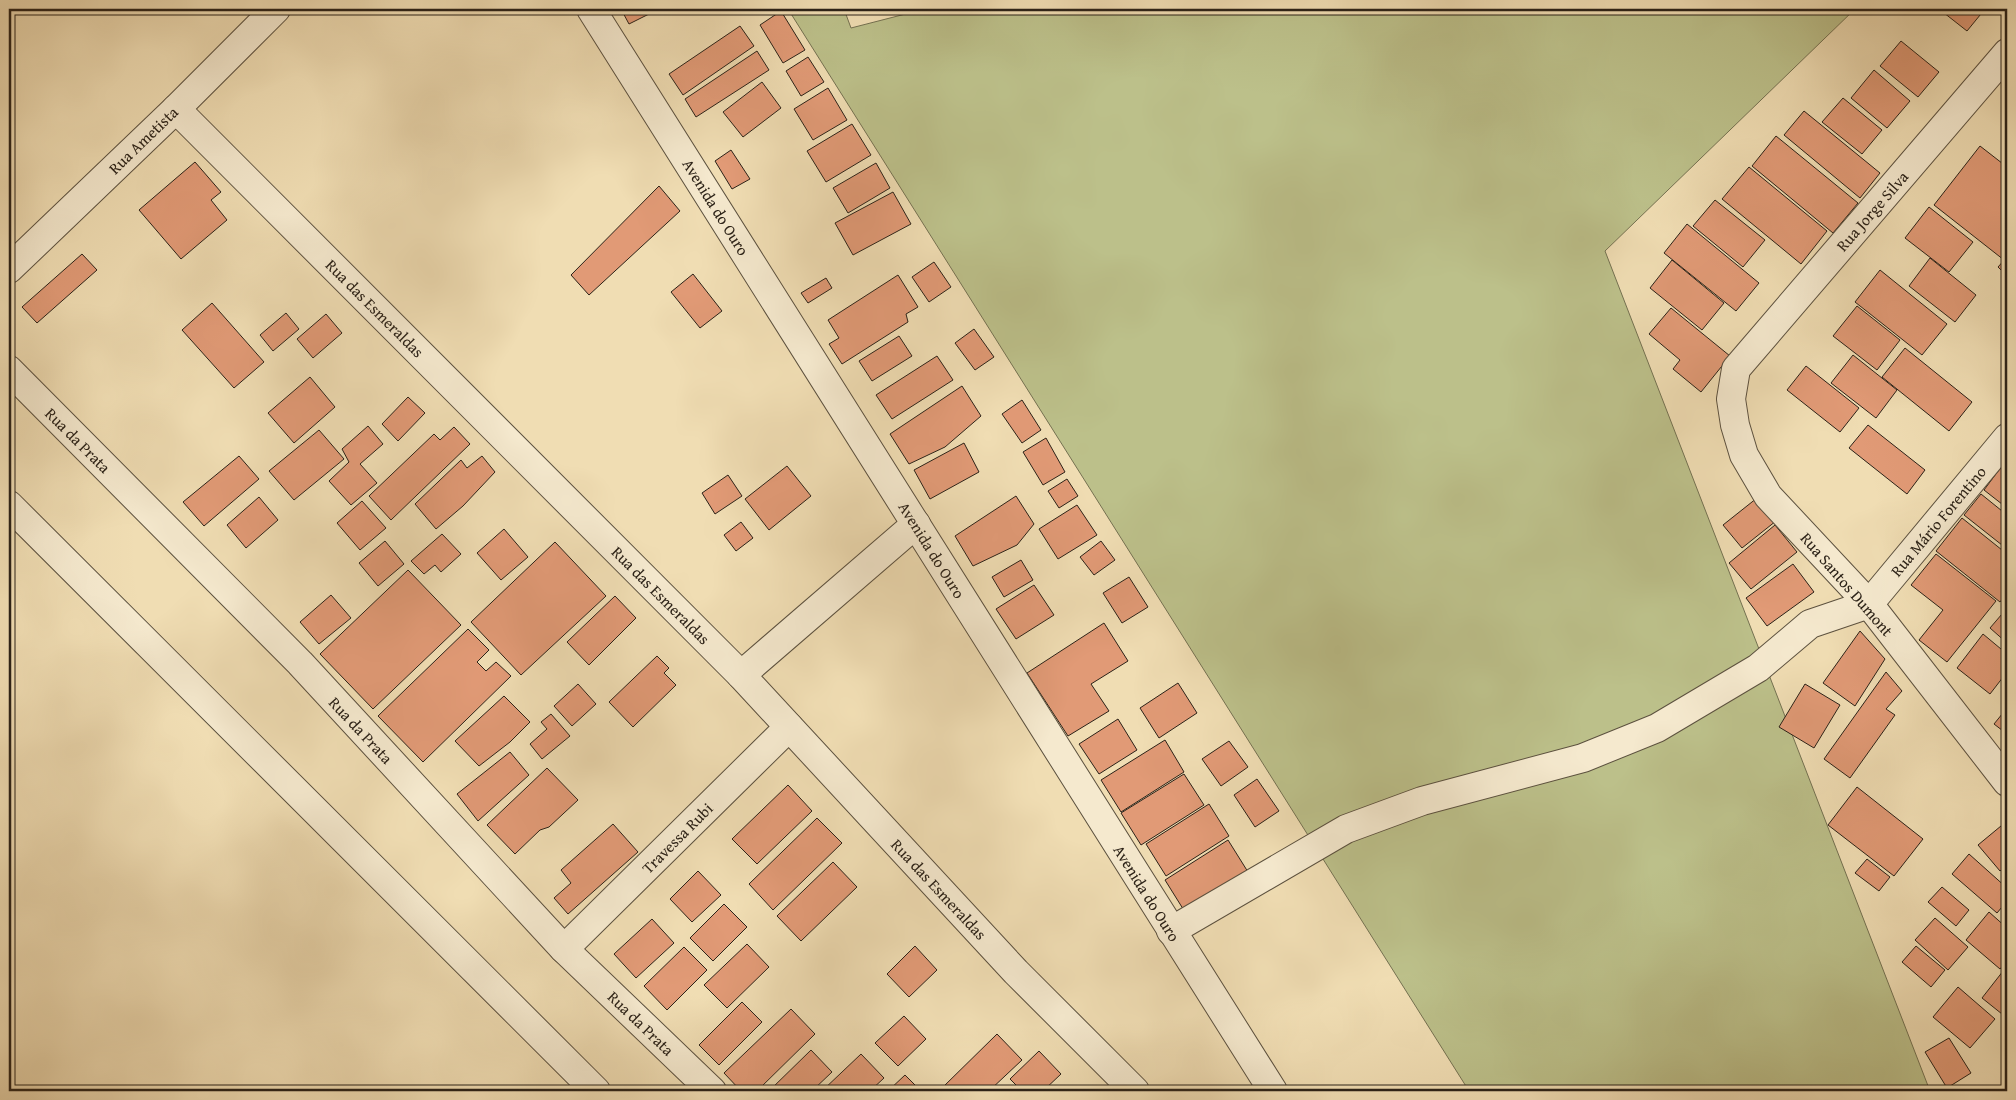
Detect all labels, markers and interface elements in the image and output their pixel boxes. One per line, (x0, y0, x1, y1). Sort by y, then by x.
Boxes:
street label: Rua Ametista (103, 100, 184, 180)
street label: Avenida do Ouro (677, 154, 755, 260)
street label: Rua Jorge Silva (1830, 165, 1914, 257)
street label: Rua das Esmeraldas (320, 253, 430, 363)
street label: Rua da Prata (40, 402, 117, 479)
street label: Rua Mário Forentino (1884, 460, 1992, 582)
street label: Avenida do Ouro (893, 497, 971, 603)
street label: Rua Santos Dumont (1795, 527, 1899, 642)
street label: Rua das Esmeraldas (606, 540, 716, 650)
street label: Rua da Prata (323, 691, 399, 769)
street label: Travessa Rubi (636, 797, 718, 879)
street label: Rua das Esmeraldas (886, 833, 992, 945)
street label: Avenida do Ouro (1108, 840, 1186, 946)
street label: Rua da Prata (602, 985, 680, 1061)

